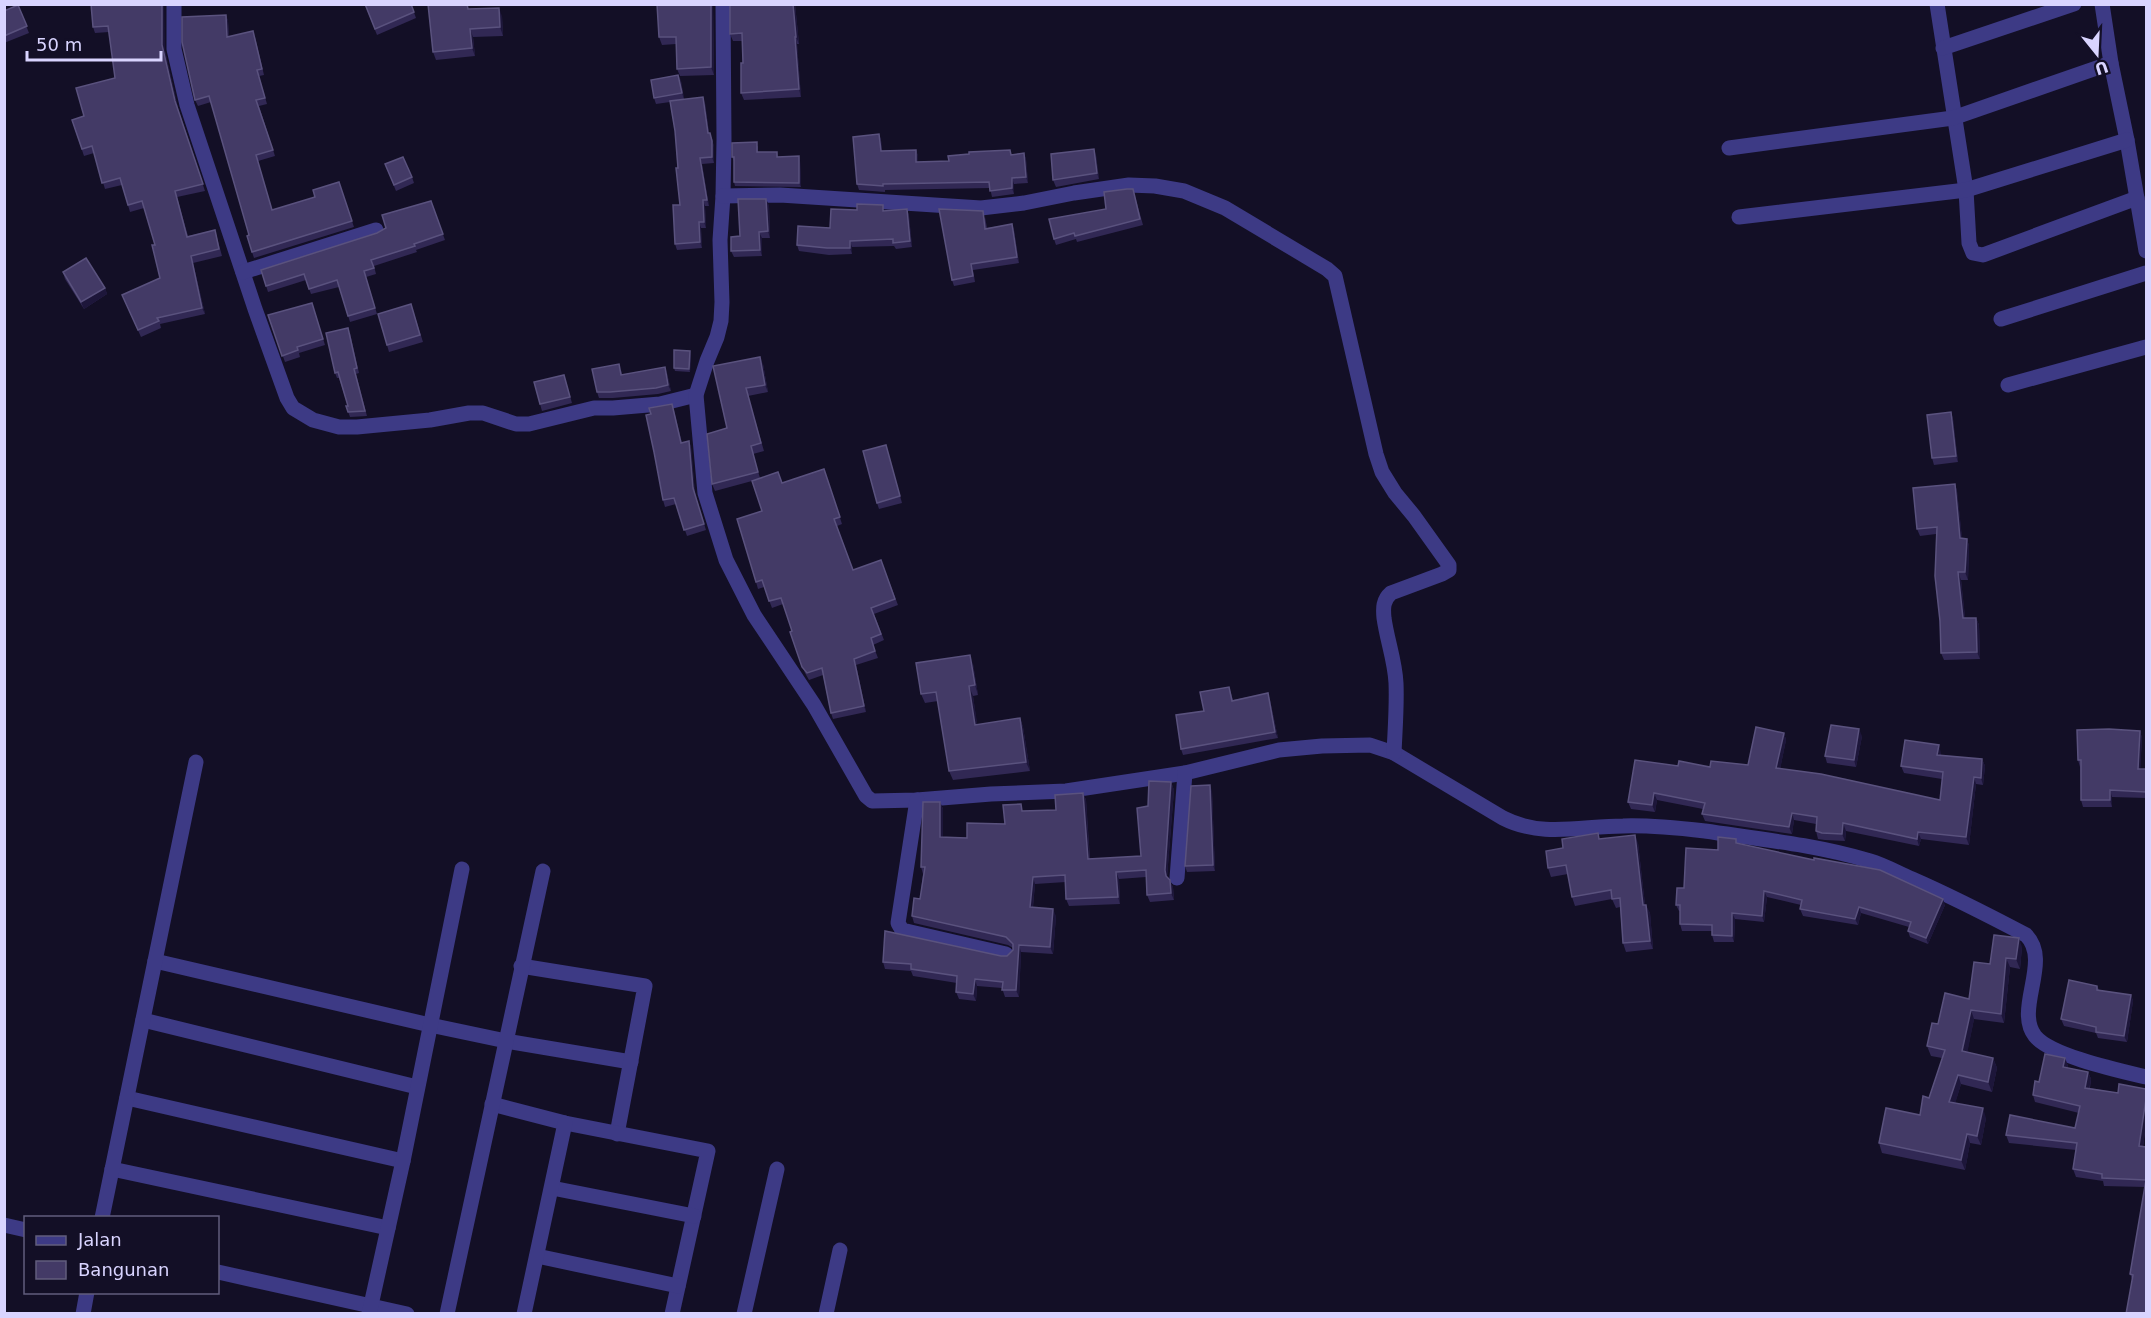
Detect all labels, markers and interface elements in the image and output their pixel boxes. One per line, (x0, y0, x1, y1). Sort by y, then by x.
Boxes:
scale bar (27, 24, 160, 62)
north arrow (2067, 24, 2127, 84)
text: 50 m (36, 34, 82, 55)
text: U (2092, 57, 2111, 79)
legend (24, 1216, 219, 1294)
text: Jalan (77, 1229, 122, 1250)
text: Bangunan (78, 1259, 169, 1280)

